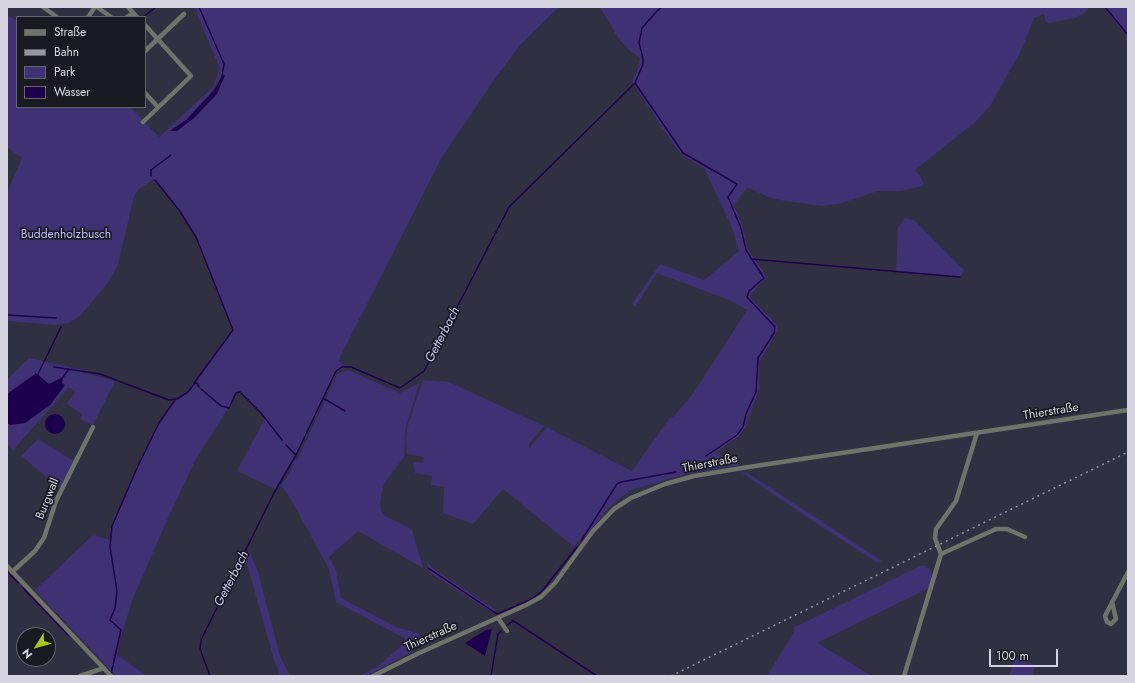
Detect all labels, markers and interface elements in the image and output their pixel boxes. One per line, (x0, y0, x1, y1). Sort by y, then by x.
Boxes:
legend (16, 16, 146, 108)
text: Straße (54, 23, 86, 41)
text: Bahn (54, 43, 79, 61)
text: Park (54, 63, 75, 81)
text: Wasser (54, 83, 90, 101)
park label: Buddenholzbusch (21, 228, 111, 242)
water label: Getterbach (422, 305, 464, 365)
street label: Thierstraße (1022, 401, 1080, 423)
street label: Thierstraße (681, 452, 739, 476)
street label: Burgwall (33, 476, 63, 522)
water label: Getterbach (211, 549, 253, 609)
street label: Thierstraße (403, 619, 459, 655)
north arrow (16, 627, 56, 667)
scale bar (991, 641, 1060, 667)
text: N (18, 645, 36, 662)
text: 100 m (996, 647, 1029, 665)

